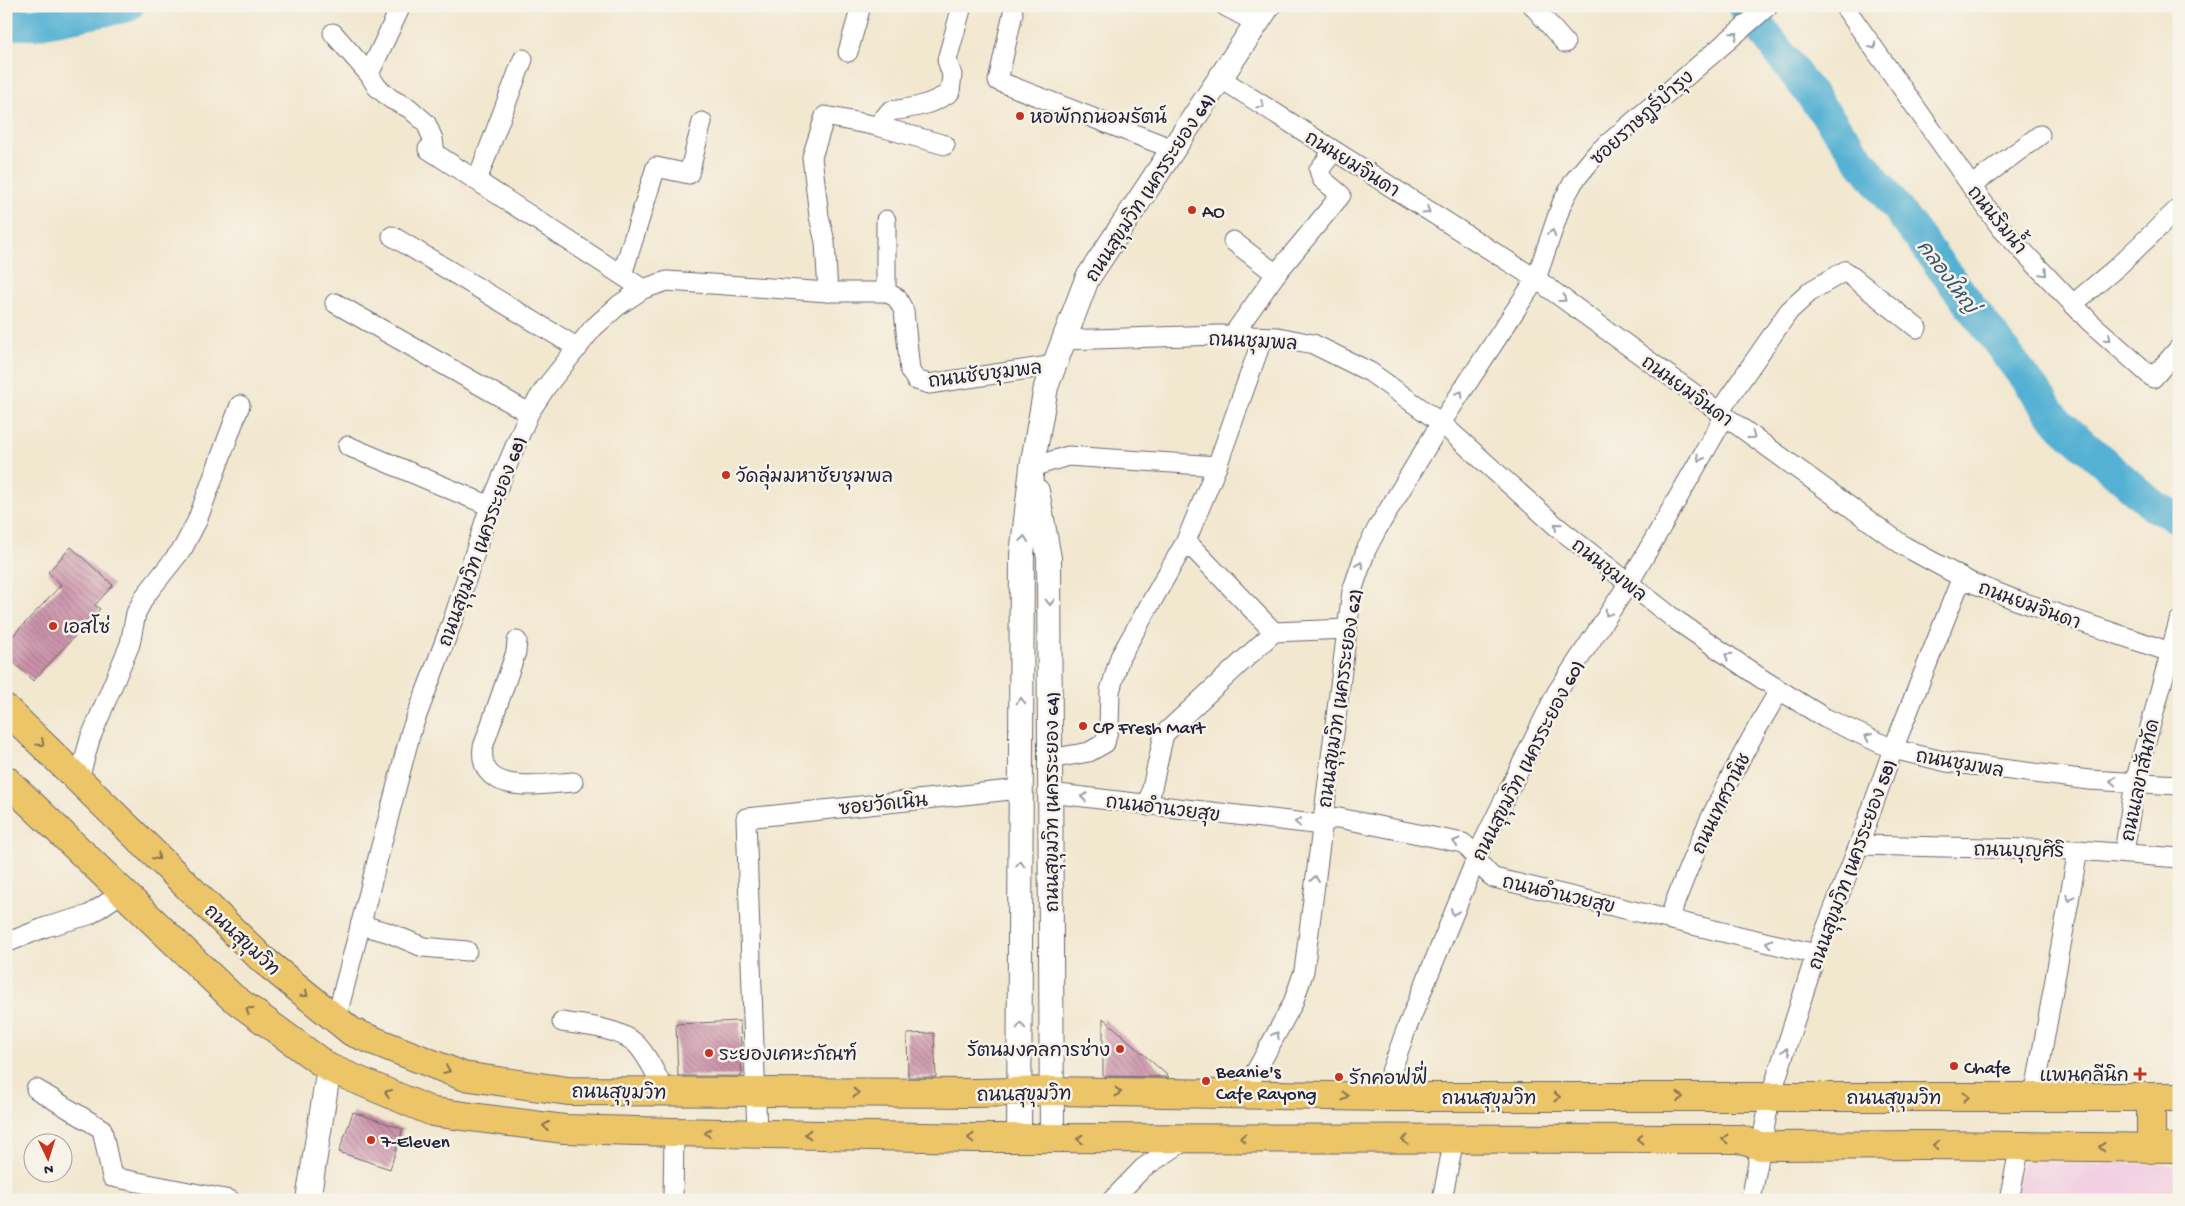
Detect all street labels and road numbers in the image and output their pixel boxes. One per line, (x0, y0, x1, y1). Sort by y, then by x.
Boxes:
street label: ซอยราษฎร์บำรุง (1584, 64, 1700, 172)
street label: ถนนสุขุมวิท (นครระยอง 64) (1081, 89, 1222, 288)
street label: ถนนยมจินดา (1300, 126, 1404, 204)
street label: ถนนริมน้ำ (1961, 177, 2036, 260)
street label: ถนนชุมพล (1208, 330, 1298, 357)
street label: ถนนยมจินดา (1636, 350, 1737, 434)
street label: ถนนชัยชุมพล (927, 356, 1044, 395)
street label: ถนนสุขุมวิท (นครระยอง 68) (434, 433, 533, 650)
street label: ถนนชุมพล (1566, 535, 1650, 608)
street label: ถนนยมจินดา (1975, 576, 2084, 636)
street label: ถนนสุขุมวิท (นครระยอง 62) (1314, 587, 1369, 810)
street label: ถนนสุขุมวิท (นครระยอง 60) (1468, 656, 1591, 866)
street label: ถนนสุขุมวิท (นครระยอง 64) (1041, 692, 1066, 912)
street label: ถนนเลขาสันทัด (2116, 717, 2167, 844)
street label: ถนนชุมพล (1914, 746, 2005, 785)
street label: ถนนเทศวานิช (1687, 749, 1758, 859)
street label: ถนนสุขุมวิท (นครระยอง 58) (1804, 756, 1903, 974)
street label: ซอยวัดเนิน (838, 788, 929, 823)
street label: ถนนอำนวยสุข (1104, 789, 1222, 829)
street label: ถนนบุญศิริ (1973, 838, 2064, 865)
street label: ถนนอำนวยสุข (1499, 869, 1618, 921)
street label: ถนนสุขุมวิท (198, 899, 285, 982)
street label: ถนนสุขุมวิท (571, 1080, 667, 1107)
street label: ถนนสุขุมวิท (976, 1082, 1072, 1109)
street label: ถนนสุขุมวิท (1442, 1087, 1536, 1112)
street label: ถนนสุขุมวิท (1847, 1087, 1941, 1112)

